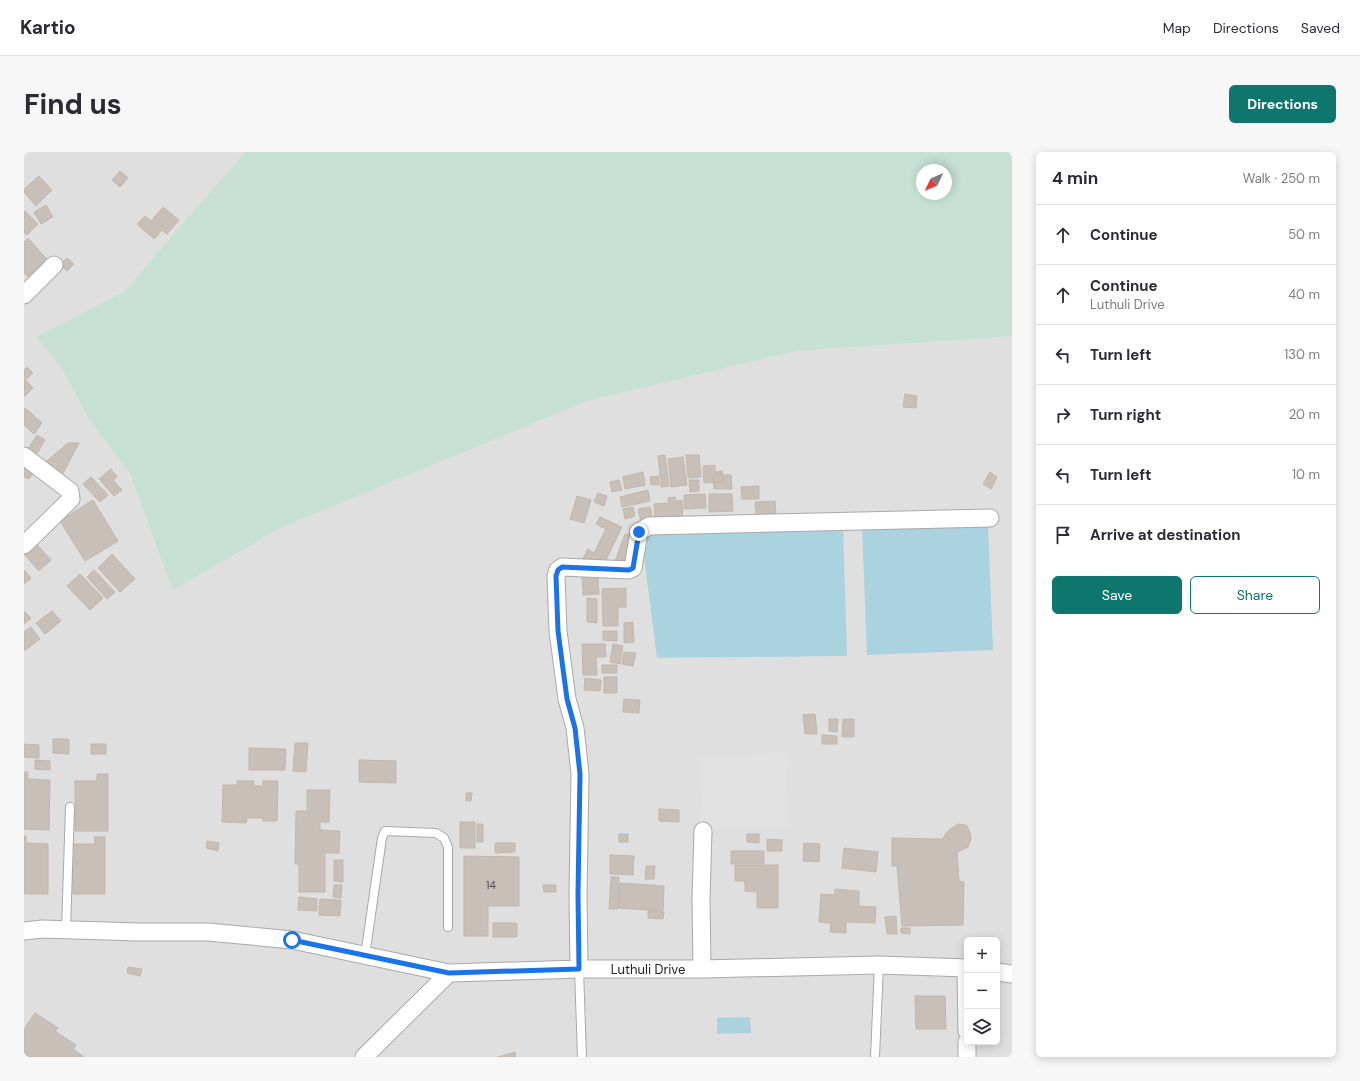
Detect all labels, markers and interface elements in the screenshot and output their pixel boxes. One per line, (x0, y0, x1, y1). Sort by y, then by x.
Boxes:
text: Kartio (20, 15, 76, 40)
text: Map (1163, 19, 1191, 37)
text: Directions (1213, 19, 1279, 37)
text: Saved (1301, 19, 1340, 37)
button: Directions (1229, 85, 1336, 123)
text: Find us (24, 86, 122, 123)
north arrow (916, 164, 952, 200)
text: 4 min (1052, 167, 1098, 189)
text: Walk · 250 m (1243, 170, 1320, 187)
icon: ahead (1052, 224, 1074, 246)
text: Continue (1090, 225, 1158, 245)
text: 50 m (1288, 226, 1320, 243)
text: Continue (1090, 276, 1158, 296)
icon: ahead (1052, 284, 1074, 306)
text: 40 m (1288, 286, 1320, 303)
text: Luthuli Drive (1090, 296, 1165, 313)
icon: left (1052, 344, 1074, 366)
text: Turn left (1090, 345, 1151, 365)
text: 130 m (1284, 346, 1320, 363)
icon: right (1052, 404, 1074, 426)
text: Turn right (1090, 405, 1161, 425)
text: 20 m (1289, 406, 1320, 423)
icon: left (1052, 464, 1074, 486)
text: Turn left (1090, 465, 1151, 485)
text: 10 m (1292, 466, 1320, 483)
route end (630, 523, 648, 541)
icon: arrive (1052, 524, 1074, 546)
text: Arrive at destination (1090, 525, 1241, 545)
button: Save (1052, 576, 1182, 614)
button: Share (1190, 576, 1320, 614)
house number: 14 (486, 878, 496, 892)
route start (283, 931, 301, 949)
map controls (964, 937, 1000, 1045)
button: + (964, 937, 1000, 973)
street label: Luthuli Drive (611, 961, 685, 978)
button: − (964, 973, 1000, 1009)
button: layers (964, 1009, 1000, 1045)

